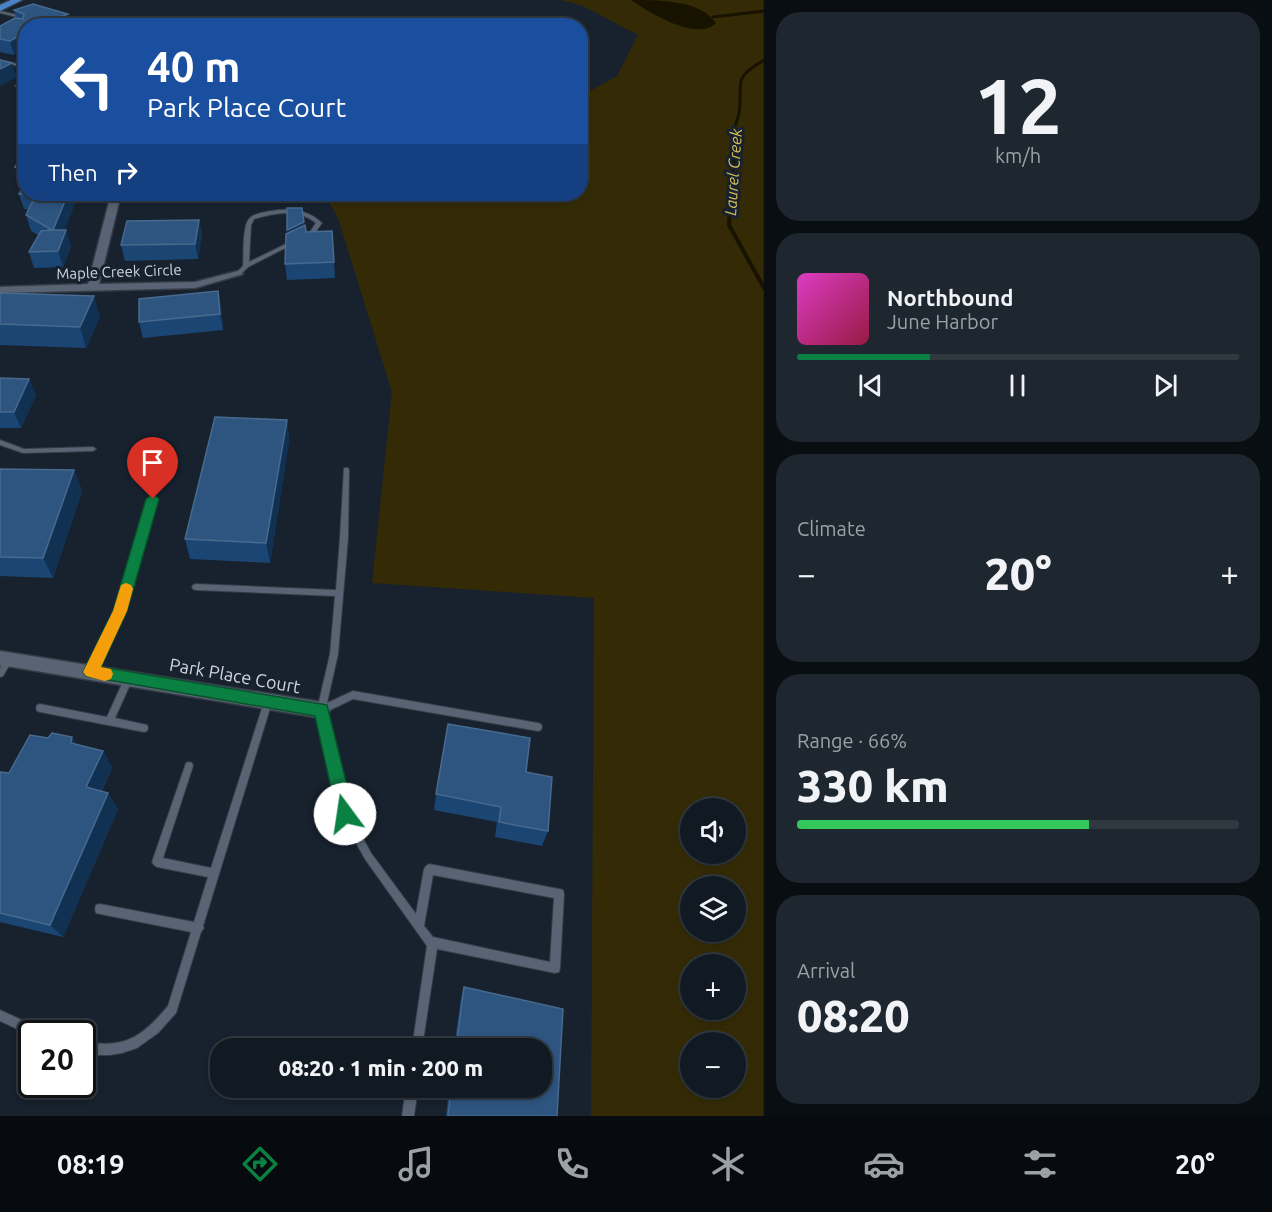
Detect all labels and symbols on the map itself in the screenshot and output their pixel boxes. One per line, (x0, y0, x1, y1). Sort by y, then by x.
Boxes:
water label: Laurel Creek (721, 127, 745, 216)
street label: Maple Creek Circle (56, 261, 182, 282)
pin (127, 437, 178, 499)
street label: Park Place Court (168, 654, 302, 696)
position arrow (313, 782, 377, 846)
speed limit sign: 20 (18, 1020, 96, 1098)

